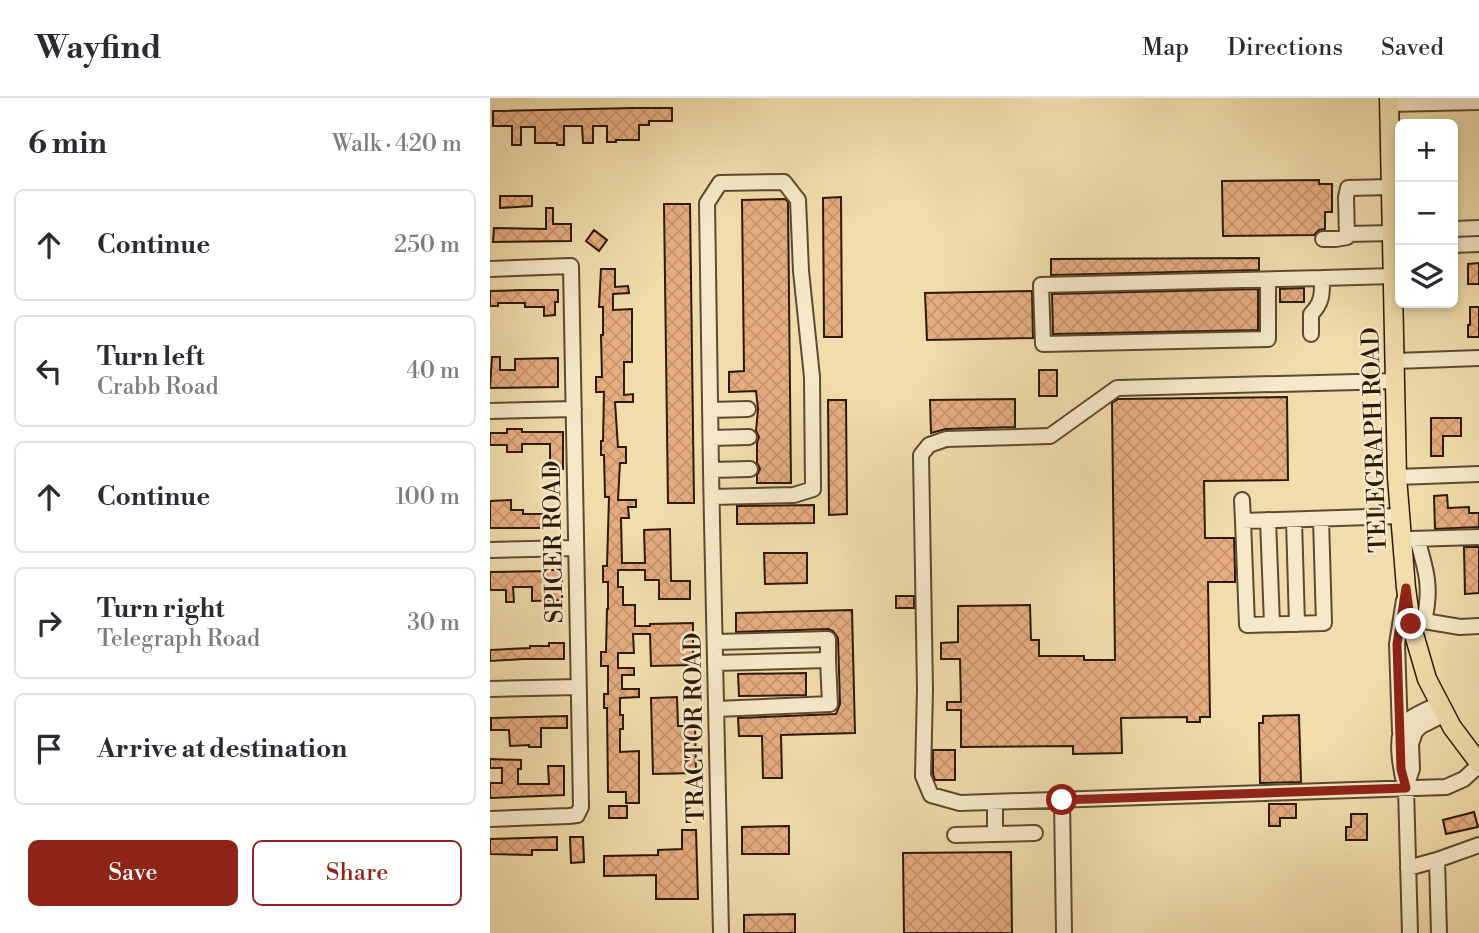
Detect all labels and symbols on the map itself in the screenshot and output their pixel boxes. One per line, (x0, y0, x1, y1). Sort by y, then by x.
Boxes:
street label: TELEGRAPH ROAD (1356, 327, 1394, 553)
street label: SPICER ROAD (538, 460, 570, 624)
route end (1395, 608, 1426, 639)
street label: TRACTOR ROAD (678, 632, 712, 824)
route start (1046, 784, 1077, 815)

